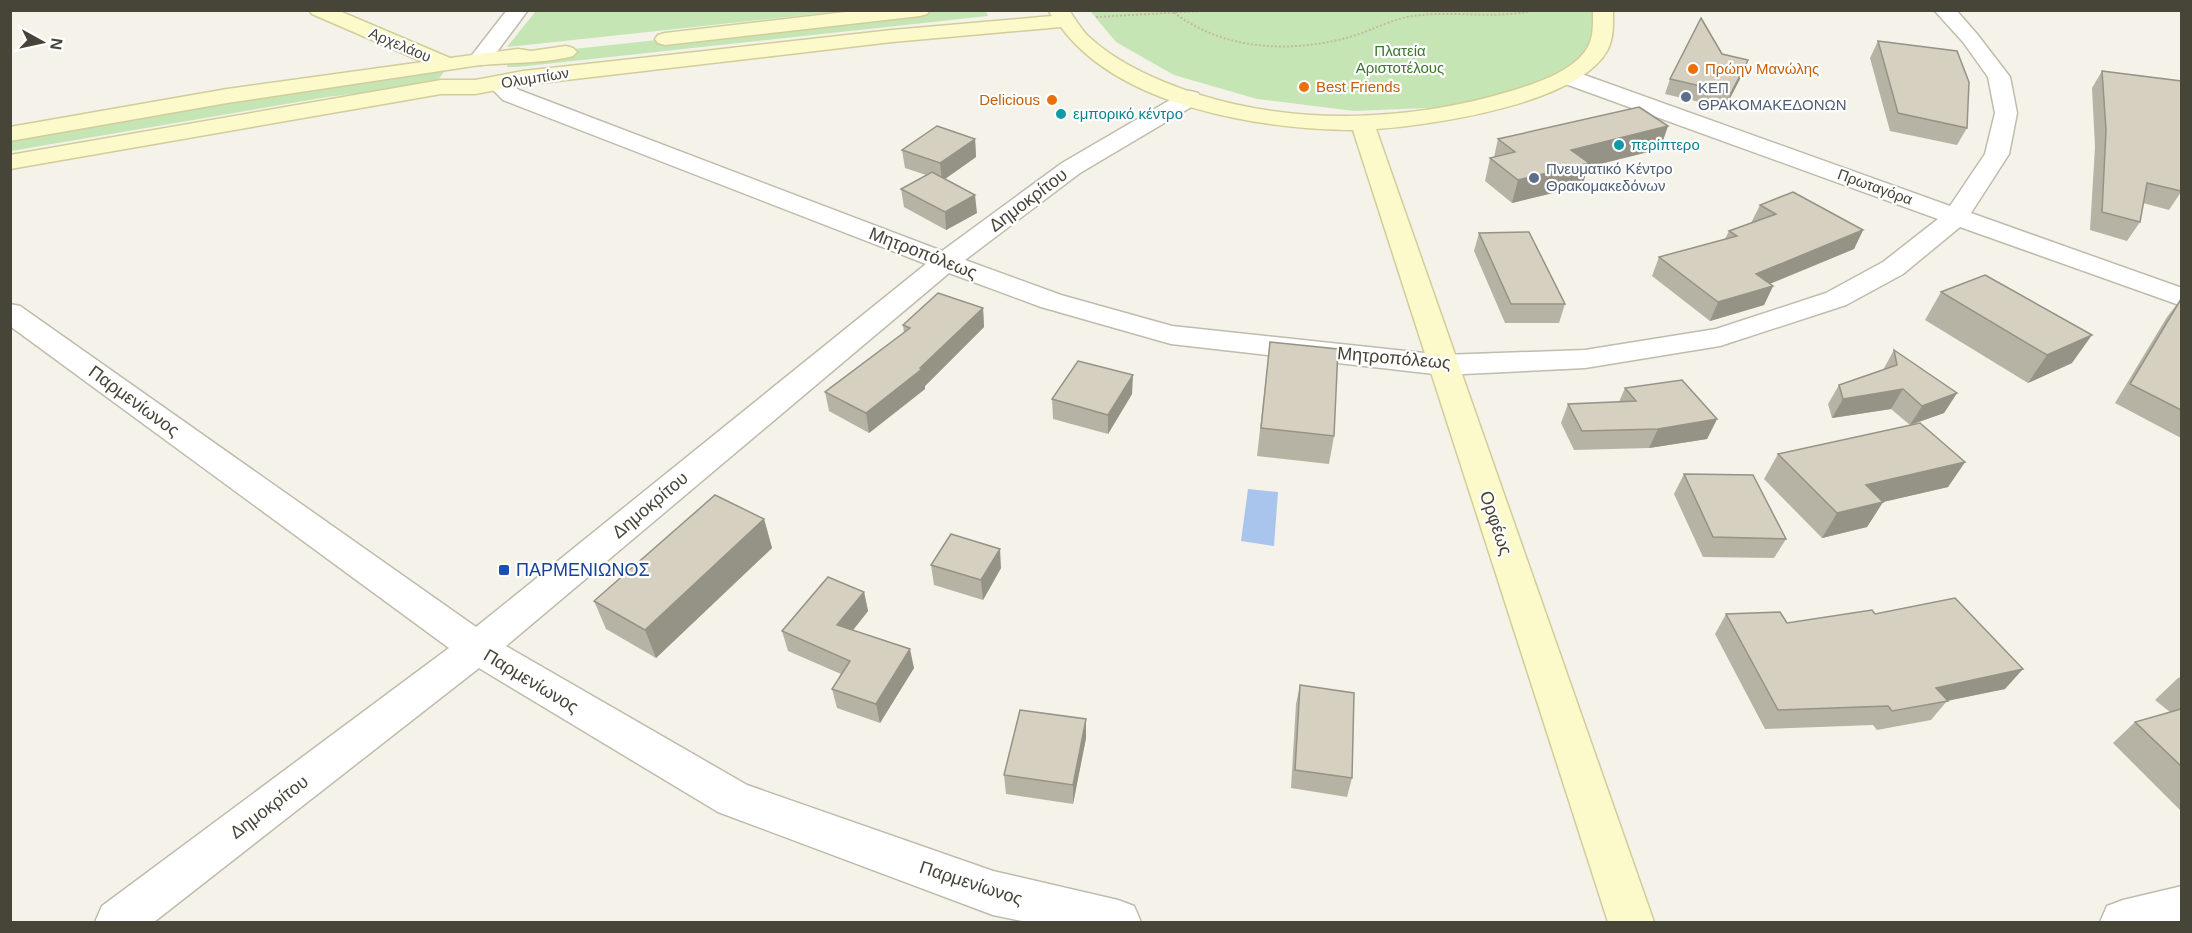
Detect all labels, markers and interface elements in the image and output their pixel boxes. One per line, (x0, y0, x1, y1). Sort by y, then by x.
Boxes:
north arrow (12, 12, 72, 72)
street label: Αρχελάου (367, 24, 434, 65)
text: N (47, 37, 66, 51)
park label: Πλατεία Αριστοτέλους (1356, 42, 1444, 76)
place label: Πρώην Μανώλης (1705, 60, 1819, 77)
marker: Πρώην Μανώλης (1686, 62, 1700, 76)
street label: Ολυμπίων (500, 64, 570, 91)
place label: Best Friends (1316, 78, 1400, 95)
place label: ΚΕΠ ΘΡΑΚΟΜΑΚΕΔΟΝΩΝ (1698, 79, 1847, 113)
marker: Best Friends (1297, 80, 1311, 94)
marker: ΚΕΠ ΘΡΑΚΟΜΑΚΕΔΟΝΩΝ (1679, 90, 1693, 104)
place label: Delicious (979, 91, 1040, 108)
marker: Delicious (1045, 93, 1059, 107)
place label: εμπορικό κέντρο (1073, 105, 1183, 122)
marker: εμπορικό κέντρο (1054, 107, 1068, 121)
place label: περίπτερο (1631, 136, 1700, 153)
marker: περίπτερο (1612, 138, 1626, 152)
place label: Πνευματικό Κέντρο Θρακομακεδόνων (1546, 160, 1673, 194)
street label: Δημοκρίτου (985, 164, 1071, 236)
street label: Πρωταγόρα (1835, 165, 1915, 208)
marker: Πνευματικό Κέντρο Θρακομακεδόνων (1527, 171, 1541, 185)
street label: Μητροπόλεως (866, 223, 980, 283)
street label: Μητροπόλεως (1336, 343, 1452, 373)
street label: Παρμενίωνος (85, 362, 183, 441)
street label: Δημοκρίτου (608, 468, 692, 542)
street label: Ορφέως (1476, 488, 1516, 558)
place label: ΠΑΡΜΕΝΙΩΝΟΣ (516, 560, 650, 580)
marker: ΠΑΡΜΕΝΙΩΝΟΣ (497, 563, 511, 577)
street label: Παρμενίωνος (480, 645, 582, 717)
street label: Δημοκρίτου (226, 771, 312, 843)
street label: Παρμενίωνος (917, 857, 1025, 909)

